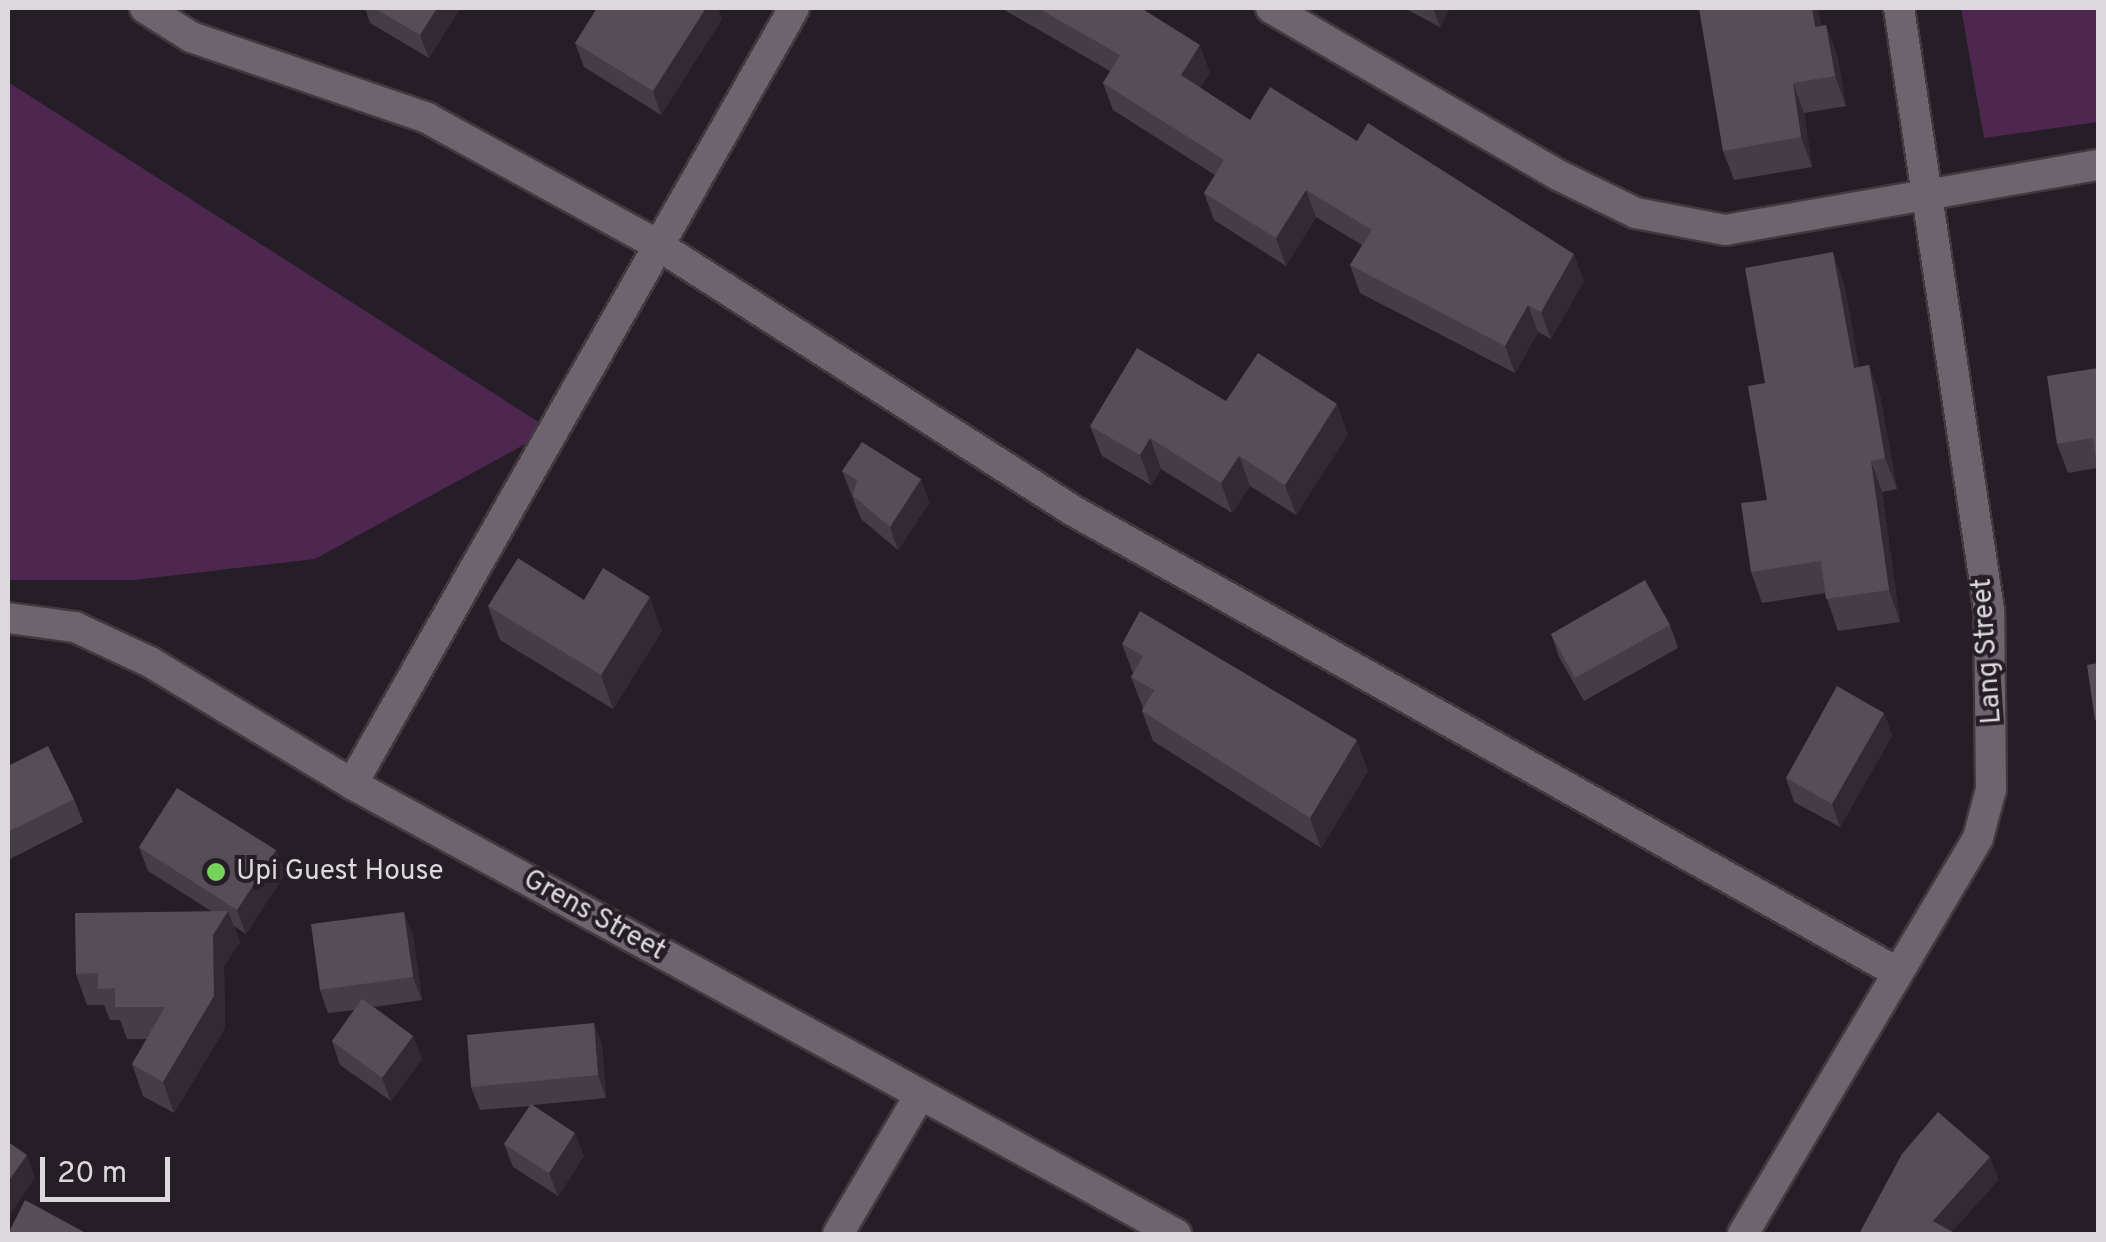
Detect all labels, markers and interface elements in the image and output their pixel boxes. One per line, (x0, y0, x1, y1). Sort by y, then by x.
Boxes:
street label: Lang Street (1966, 577, 2010, 725)
place label: Upi Guest House (236, 855, 443, 889)
marker: Upi Guest House (205, 861, 227, 883)
street label: Grens Street (517, 863, 671, 969)
scale bar (45, 1137, 175, 1199)
text: 20 m (57, 1156, 127, 1193)

